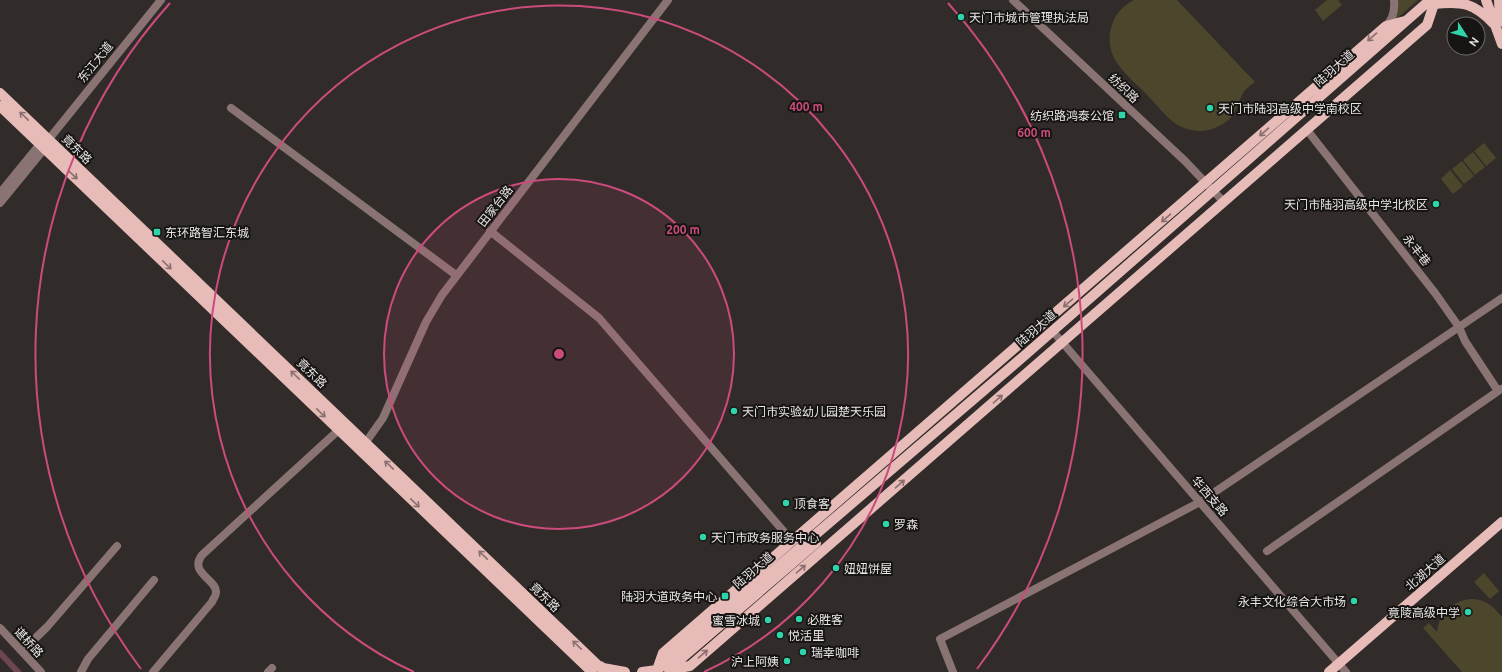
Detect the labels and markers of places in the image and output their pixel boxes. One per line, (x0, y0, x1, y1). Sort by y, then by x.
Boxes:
place label: 天门市城市管理执法局 (969, 11, 1089, 24)
marker: 天门市城市管理执法局 (956, 12, 966, 22)
place label: 天门市陆羽高级中学南校区 (1218, 102, 1362, 115)
marker: 天门市陆羽高级中学南校区 (1205, 103, 1215, 113)
place label: 纺织路鸿泰公馆 (1030, 109, 1114, 122)
marker: 纺织路鸿泰公馆 (1117, 110, 1127, 120)
place label: 天门市陆羽高级中学北校区 (1284, 198, 1428, 211)
marker: 天门市陆羽高级中学北校区 (1431, 199, 1441, 209)
place label: 东环路智汇东城 (165, 226, 249, 239)
marker: 东环路智汇东城 (152, 227, 162, 237)
centre of rings (552, 347, 566, 361)
place label: 天门市实验幼儿园楚天乐园 (742, 405, 886, 418)
marker: 天门市实验幼儿园楚天乐园 (729, 406, 739, 416)
place label: 顶食客 (794, 497, 830, 510)
marker: 顶食客 (781, 498, 791, 508)
place label: 罗森 (894, 518, 918, 531)
marker: 罗森 (881, 519, 891, 529)
place label: 天门市政务服务中心 (711, 531, 819, 544)
marker: 天门市政务服务中心 (698, 532, 708, 542)
place label: 妞妞饼屋 (844, 562, 892, 575)
marker: 妞妞饼屋 (831, 563, 841, 573)
place label: 陆羽大道政务中心 (621, 590, 717, 603)
marker: 陆羽大道政务中心 (720, 591, 730, 601)
place label: 永丰文化综合大市场 (1238, 595, 1346, 608)
marker: 永丰文化综合大市场 (1349, 596, 1359, 606)
place label: 竟陵高级中学 (1388, 606, 1460, 619)
marker: 竟陵高级中学 (1463, 607, 1473, 617)
place label: 必胜客 (807, 613, 843, 626)
place label: 蜜雪冰城 (712, 614, 760, 627)
marker: 必胜客 (794, 614, 804, 624)
marker: 蜜雪冰城 (763, 615, 773, 625)
place label: 悦活里 (788, 629, 824, 642)
marker: 悦活里 (775, 630, 785, 640)
place label: 瑞幸咖啡 (811, 646, 859, 659)
marker: 瑞幸咖啡 (798, 647, 808, 657)
place label: 沪上阿姨 (731, 655, 779, 668)
marker: 沪上阿姨 (782, 656, 792, 666)

